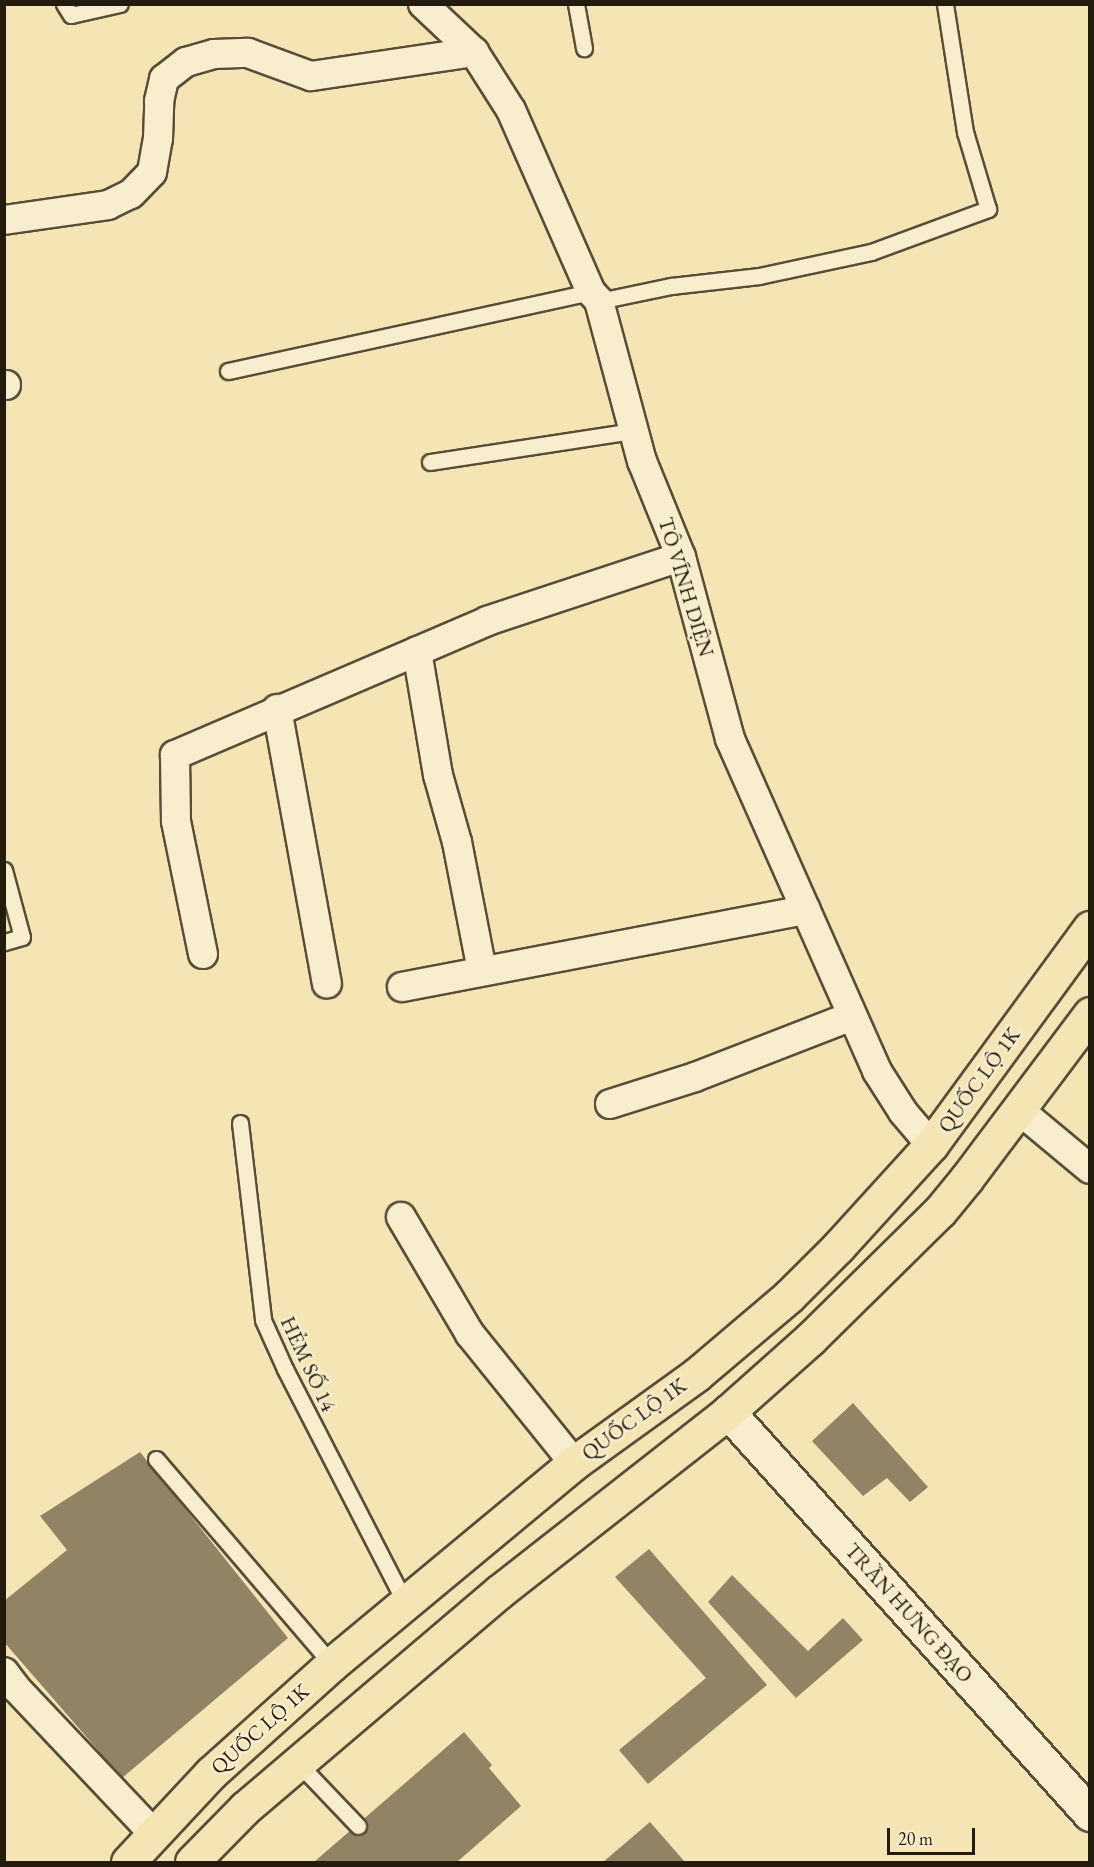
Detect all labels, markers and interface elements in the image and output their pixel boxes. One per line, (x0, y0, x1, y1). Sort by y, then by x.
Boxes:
street label: TÔ VĨNH DIỆN (653, 514, 719, 660)
street label: QUỐC LỘ 1K (933, 1023, 1025, 1137)
street label: HẺM SỐ 14 (275, 1312, 341, 1416)
street label: QUỐC LỘ 1K (577, 1373, 691, 1465)
street label: TRẦN HƯNG ĐẠO (840, 1538, 978, 1688)
street label: QUỐC LỘ 1K (206, 1678, 314, 1780)
scale bar (890, 1816, 978, 1854)
text: 20 m (898, 1827, 933, 1850)

